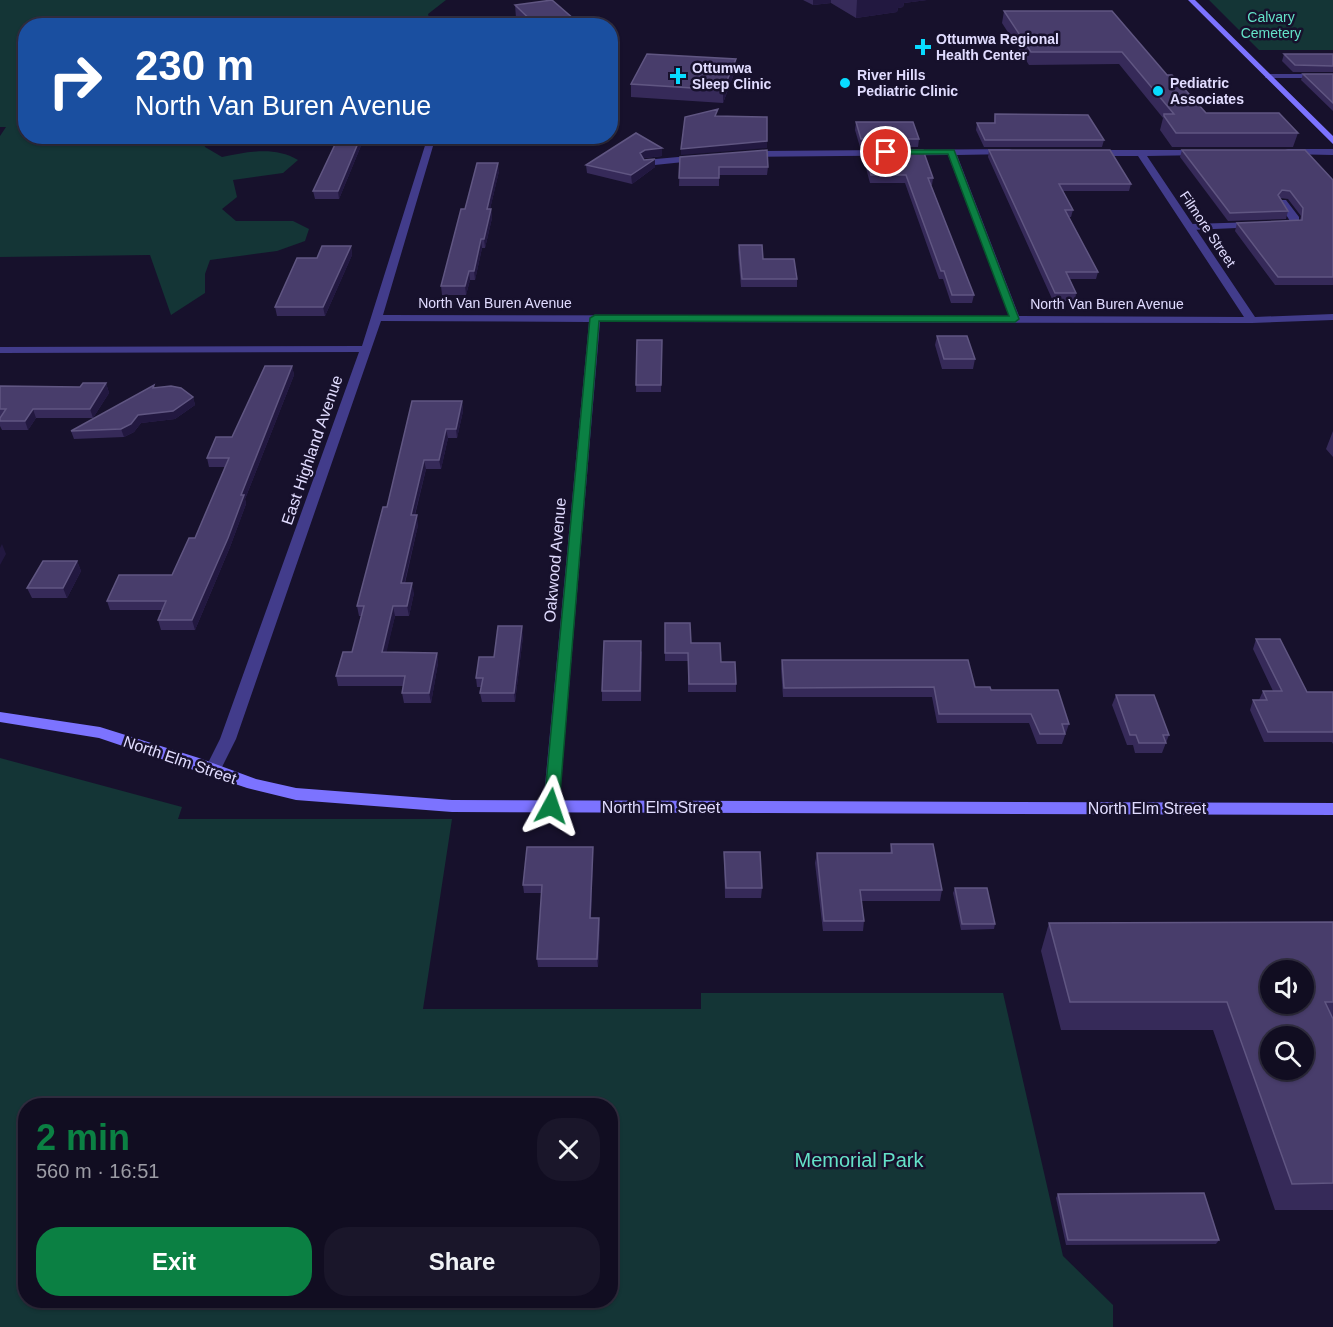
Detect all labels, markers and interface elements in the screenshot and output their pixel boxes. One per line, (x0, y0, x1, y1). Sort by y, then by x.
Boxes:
park label: Calvary Cemetery (1241, 9, 1301, 41)
place label: Ottumwa Regional Health Center (936, 31, 1059, 63)
marker: Ottumwa Regional Health Center (914, 38, 932, 56)
icon: right (36, 42, 114, 120)
text: 230 m (135, 42, 254, 89)
place label: Ottumwa Sleep Clinic (692, 60, 772, 92)
marker: Ottumwa Sleep Clinic (669, 67, 687, 85)
place label: River Hills Pediatric Clinic (857, 67, 958, 99)
place label: Pediatric Associates (1170, 75, 1244, 107)
marker: River Hills Pediatric Clinic (838, 76, 852, 90)
marker: Pediatric Associates (1151, 84, 1165, 98)
text: North Van Buren Avenue (135, 91, 431, 121)
pin (860, 126, 911, 177)
icon: arrive (869, 135, 902, 168)
street label: Filmore Street (1177, 188, 1239, 270)
street label: North Van Buren Avenue (418, 295, 572, 311)
street label: North Van Buren Avenue (1030, 296, 1184, 312)
street label: East Highland Avenue (278, 373, 346, 527)
street label: Oakwood Avenue (541, 497, 569, 623)
street label: North Elm Street (121, 733, 239, 787)
position arrow (519, 774, 583, 838)
street label: North Elm Street (602, 799, 721, 816)
street label: North Elm Street (1088, 800, 1207, 817)
map controls (1260, 960, 1314, 1080)
button: sound (1260, 960, 1314, 1014)
button: search (1260, 1026, 1314, 1080)
text: 2 min (36, 1117, 130, 1158)
button: close (537, 1118, 600, 1181)
park label: Memorial Park (795, 1149, 924, 1171)
text: 560 m · 16:51 (36, 1160, 159, 1182)
button: Exit (36, 1227, 312, 1296)
button: Share (324, 1227, 600, 1296)

